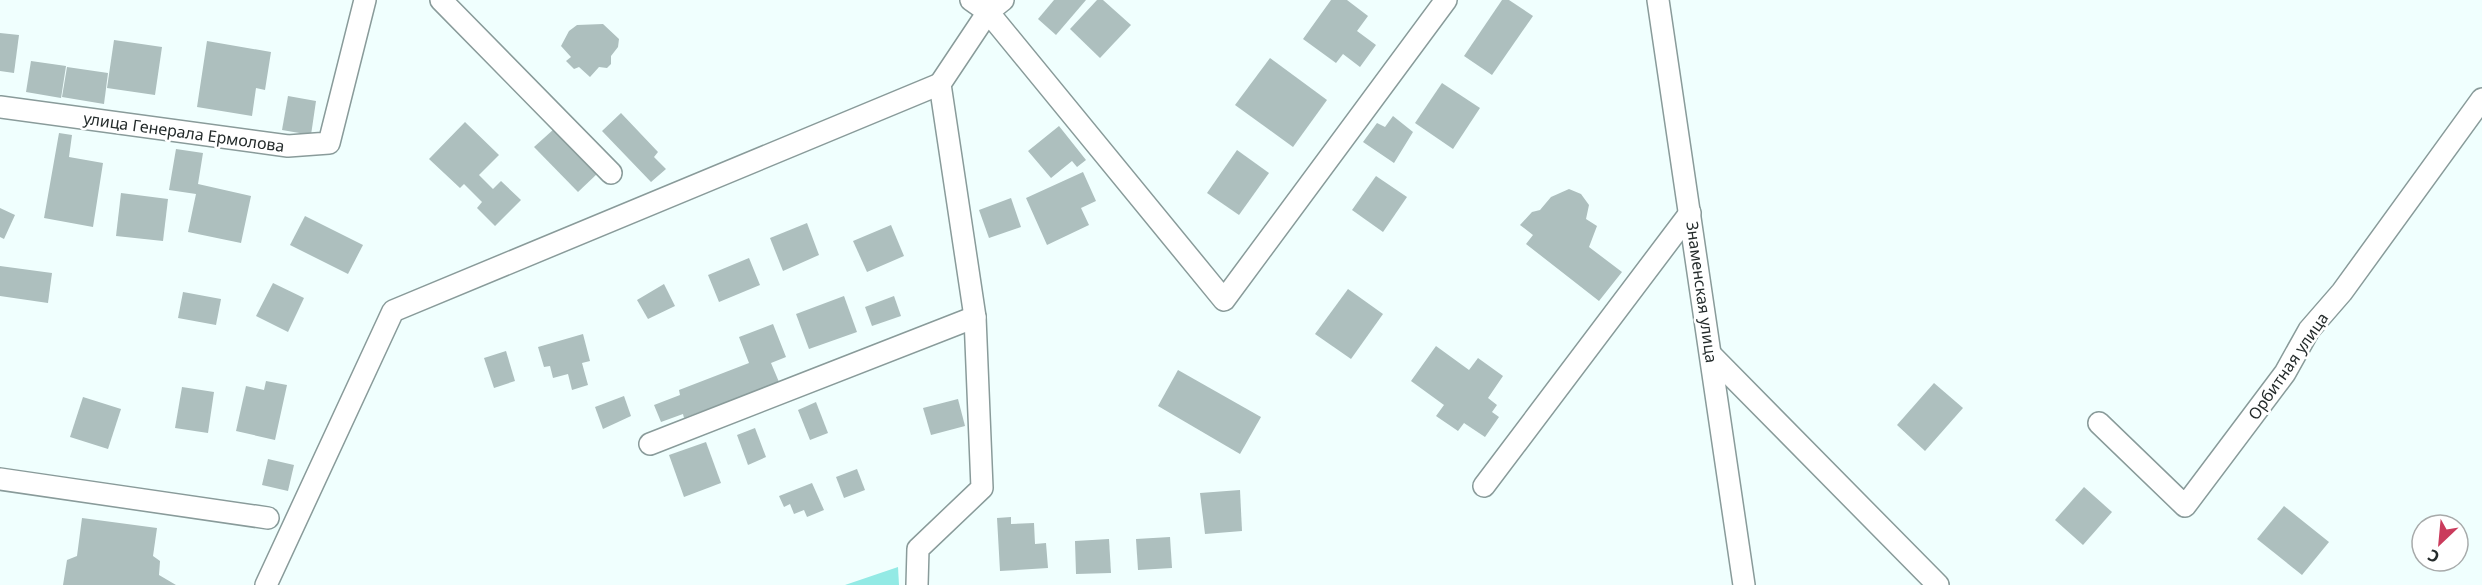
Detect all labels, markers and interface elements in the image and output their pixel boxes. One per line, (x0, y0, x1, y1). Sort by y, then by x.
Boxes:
street label: улица Генерала Ермолова (82, 107, 286, 157)
street label: Знаменская улица (1681, 220, 1723, 364)
street label: Орбитная улица (2243, 308, 2333, 424)
north arrow (2410, 513, 2470, 573)
text: С (2424, 544, 2443, 569)

